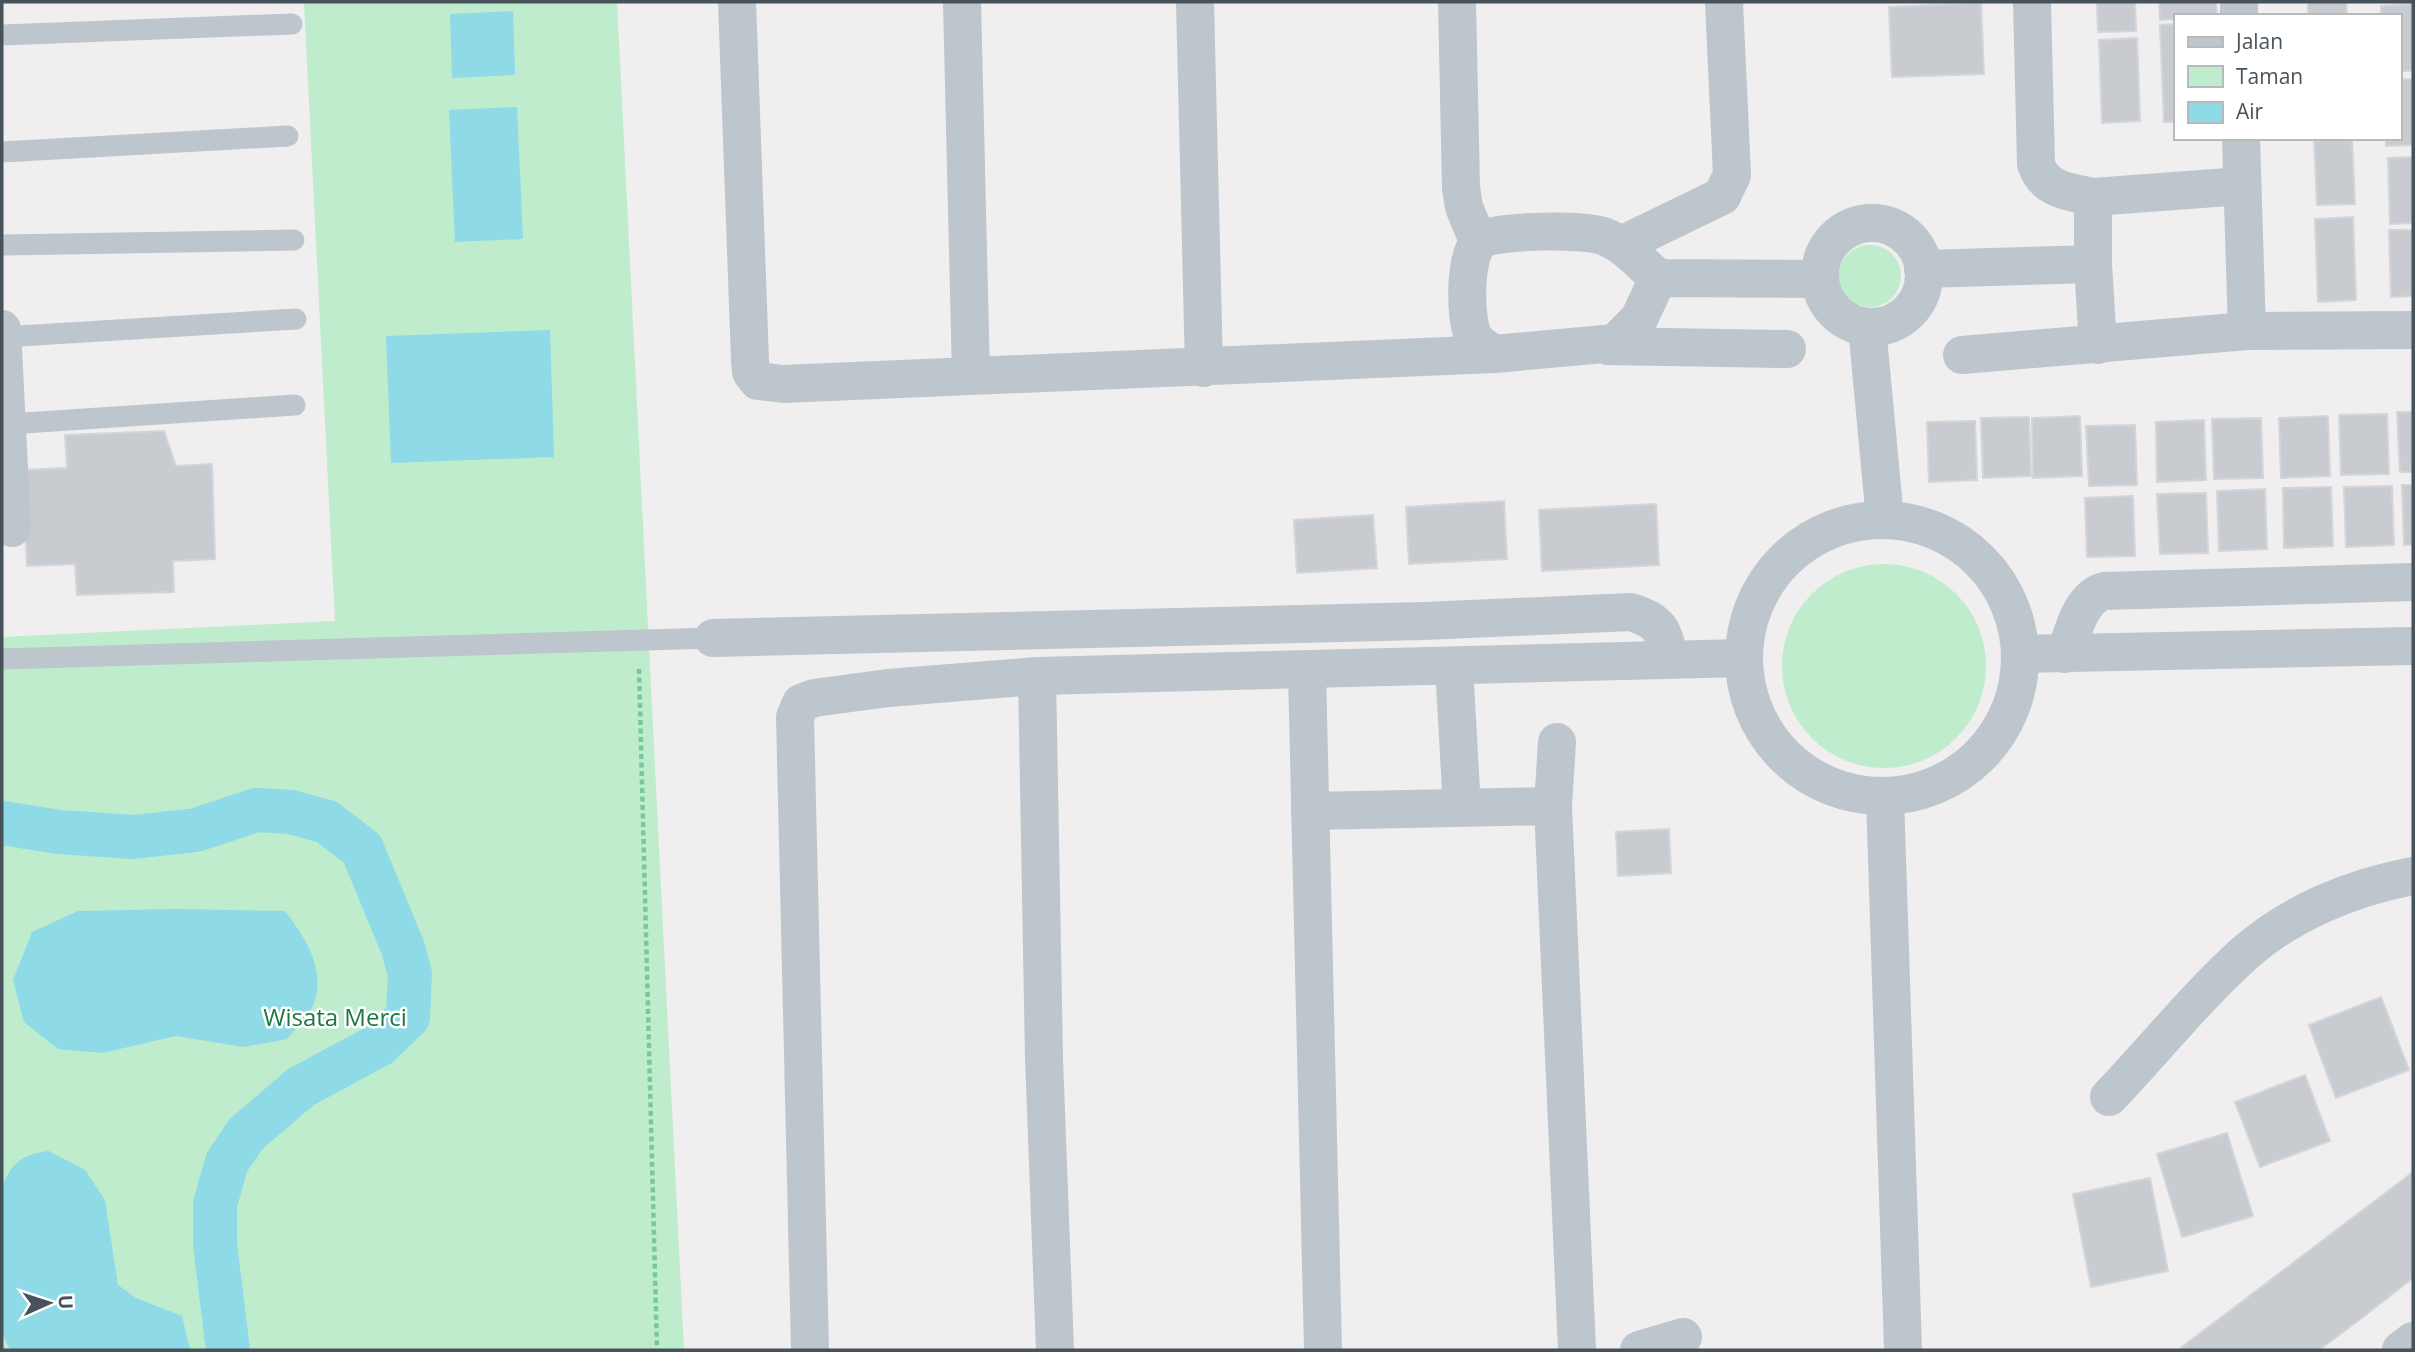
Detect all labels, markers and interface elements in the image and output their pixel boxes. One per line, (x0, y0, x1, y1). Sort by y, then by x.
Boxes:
legend (2174, 14, 2401, 140)
text: Jalan (2234, 27, 2283, 55)
text: Taman (2236, 62, 2303, 90)
text: Air (2236, 97, 2264, 125)
park label: Wisata Merci (263, 1000, 407, 1033)
north arrow (14, 1268, 84, 1338)
text: U (53, 1294, 79, 1310)

